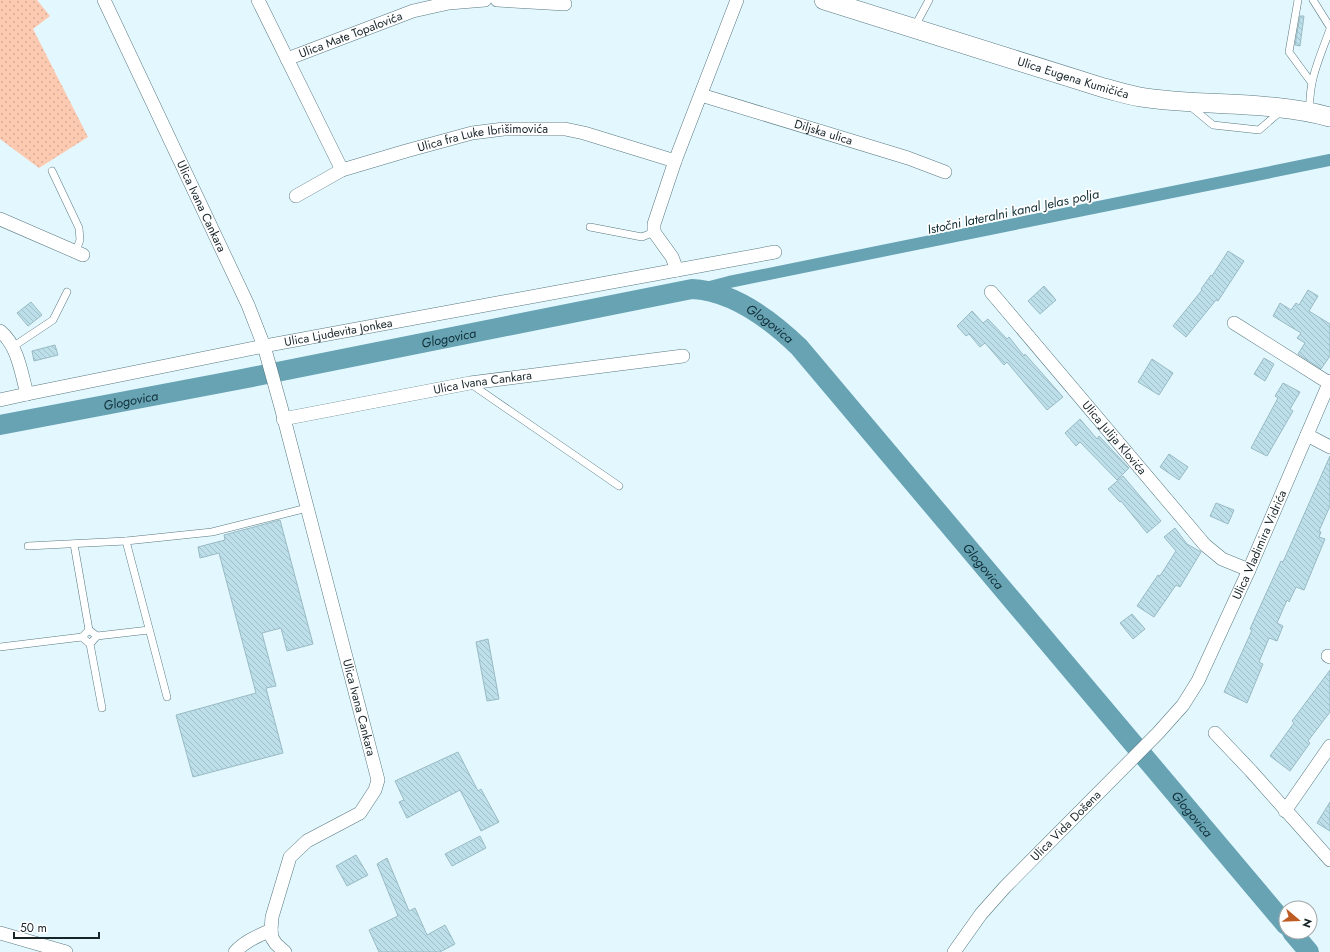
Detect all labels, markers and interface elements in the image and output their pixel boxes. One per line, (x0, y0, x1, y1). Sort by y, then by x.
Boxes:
street label: Ulica Mate Topalovića (296, 7, 405, 63)
street label: Ulica Eugena Kumičića (1015, 52, 1131, 103)
street label: Diljska ulica (792, 115, 855, 150)
street label: Ulica fra Luke Ibrišimovića (415, 120, 548, 156)
street label: Ulica Ivana Cankara (172, 157, 231, 255)
water label: Istočni lateralni kanal Jelas polja (926, 184, 1101, 239)
water label: Glogovica (742, 299, 798, 348)
street label: Ulica Ljudevita Jonkea (283, 314, 394, 351)
water label: Glogovica (420, 323, 478, 353)
street label: Ulica Ivana Cankara (432, 366, 533, 399)
water label: Glogovica (102, 386, 160, 415)
street label: Ulica Julija Klovića (1078, 397, 1151, 479)
street label: Ulica Vladimira Vidrića (1228, 487, 1291, 603)
water label: Glogovica (958, 539, 1008, 594)
street label: Ulica Ivana Cankara (338, 657, 380, 758)
street label: Ulica Vida Došena (1026, 786, 1105, 865)
water label: Glogovica (1167, 787, 1217, 842)
north arrow (1278, 900, 1318, 940)
scale bar (14, 914, 99, 940)
text: N (1298, 917, 1316, 930)
text: 50 m (20, 919, 47, 937)

